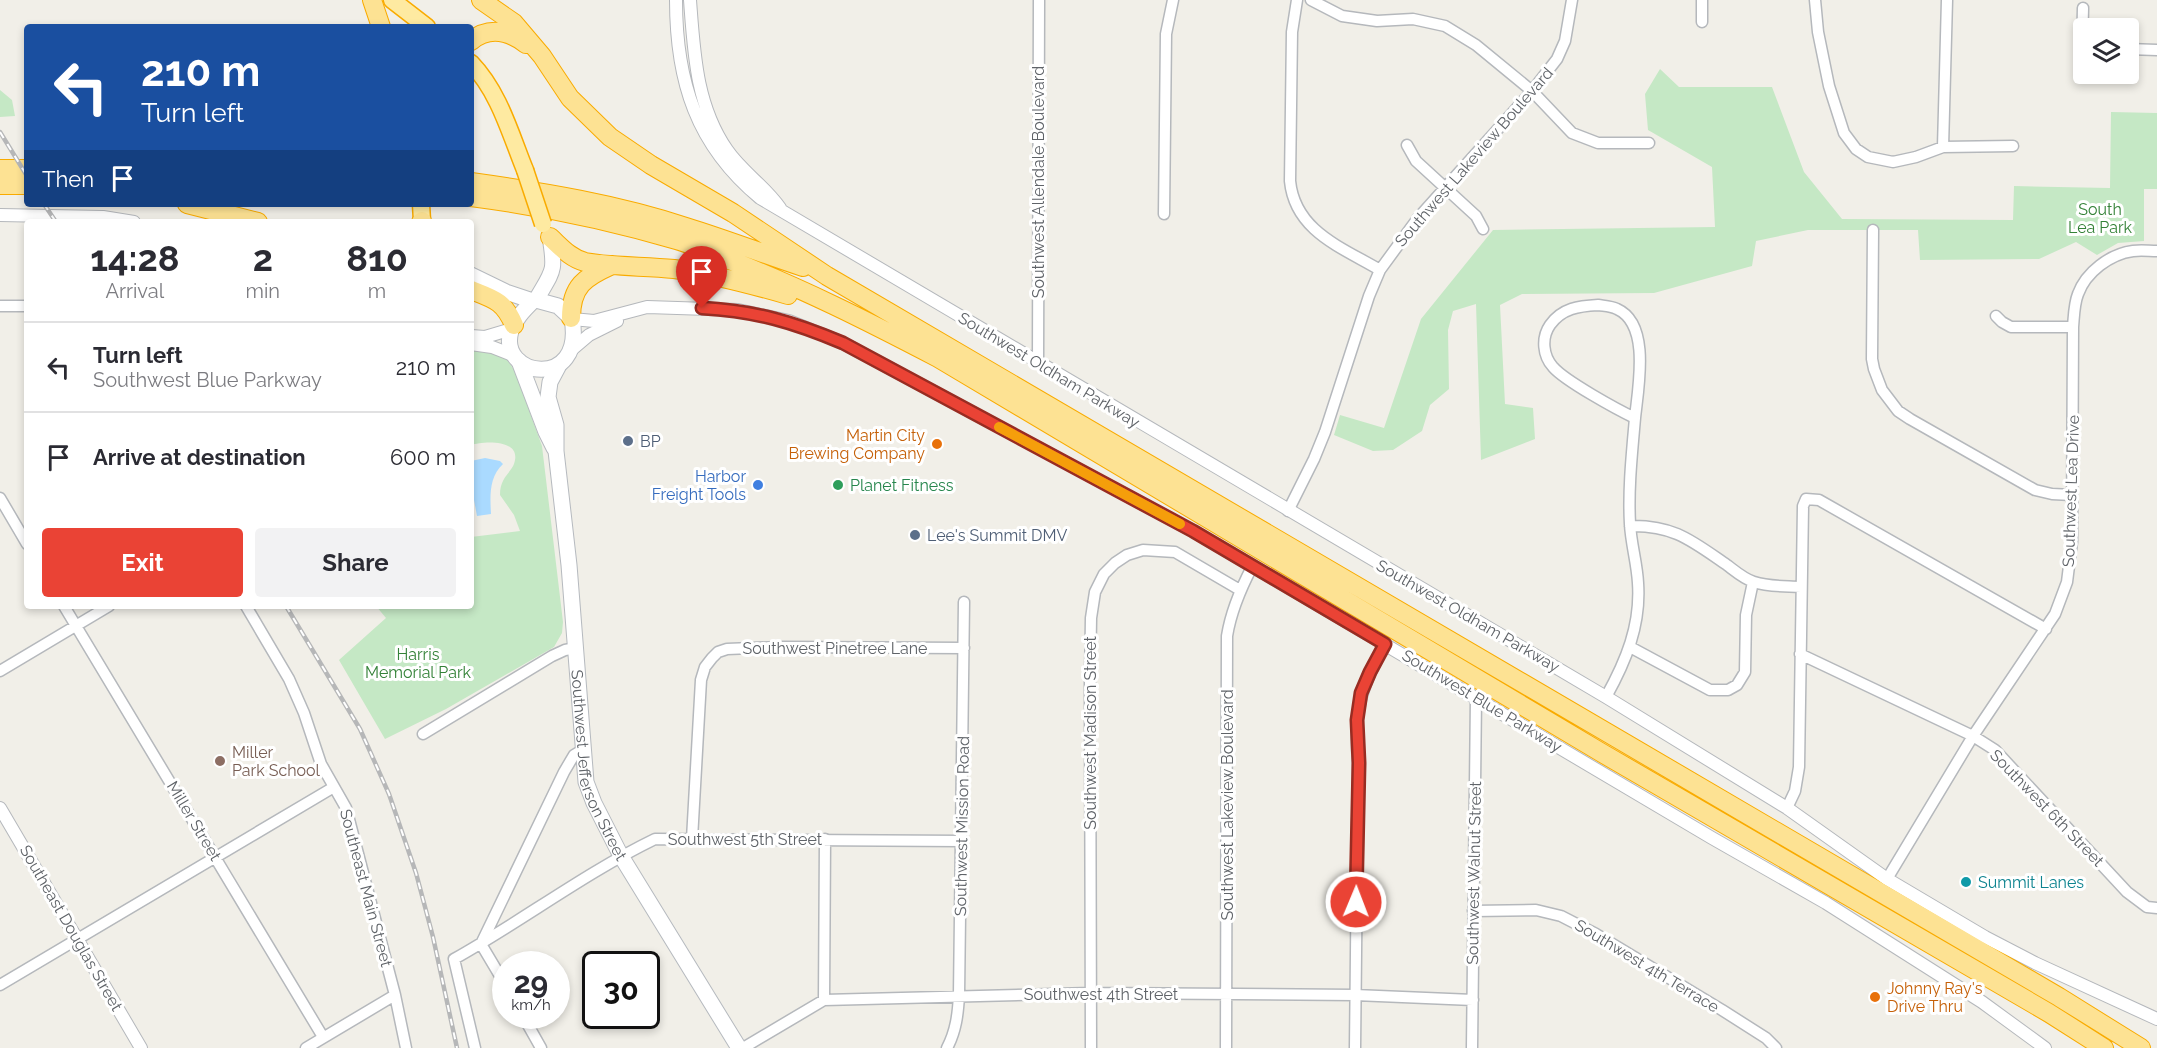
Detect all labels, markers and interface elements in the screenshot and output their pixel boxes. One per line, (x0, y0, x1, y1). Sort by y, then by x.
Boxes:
map controls (2073, 18, 2139, 84)
button: layers (2073, 18, 2139, 84)
text: 210 m (141, 47, 260, 96)
icon: left (42, 48, 120, 126)
street label: Southwest Lakeview Boulevard (1391, 63, 1557, 250)
street label: Southwest Allendale Boulevard (1029, 66, 1048, 298)
text: Turn left (141, 97, 244, 128)
icon: arrive (106, 162, 139, 195)
text: Then (42, 166, 94, 192)
park label: South Lea Park (2068, 200, 2133, 237)
text: 14:28 (90, 237, 179, 279)
text: 2 (253, 237, 273, 279)
text: 810 (346, 237, 408, 279)
pin (676, 246, 727, 308)
icon: arrive (685, 255, 718, 288)
text: Arrival (105, 279, 164, 303)
text: min (246, 279, 280, 303)
text: m (368, 279, 386, 303)
street label: Southwest Oldham Parkway (955, 308, 1143, 432)
text: Turn left (93, 342, 183, 368)
icon: left (42, 351, 75, 384)
text: 210 m (396, 354, 456, 380)
text: Southwest Blue Parkway (93, 368, 322, 392)
street label: Southwest Lea Drive (2059, 415, 2083, 567)
place label: Martin City Brewing Company (788, 426, 925, 463)
place label: BP (640, 432, 661, 451)
marker: BP (621, 434, 635, 448)
marker: Martin City Brewing Company (930, 437, 944, 451)
icon: arrive (42, 441, 75, 474)
text: Arrive at destination (93, 444, 306, 470)
text: 600 m (390, 444, 456, 470)
place label: Harbor Freight Tools (652, 467, 746, 504)
place label: Planet Fitness (850, 476, 954, 495)
marker: Harbor Freight Tools (751, 478, 765, 492)
marker: Planet Fitness (831, 478, 845, 492)
place label: Lee's Summit DMV (927, 526, 1068, 545)
button: Exit (42, 528, 243, 597)
button: Share (255, 528, 456, 597)
marker: Lee's Summit DMV (908, 528, 922, 542)
street label: Southwest Oldham Parkway (1373, 556, 1563, 676)
street label: Southwest Madison Street (1081, 636, 1100, 830)
street label: Southwest Pinetree Lane (743, 639, 927, 658)
park label: Harris Memorial Park (365, 645, 471, 682)
street label: Southwest Blue Parkway (1399, 646, 1566, 756)
street label: Southwest Jefferson Street (568, 669, 631, 865)
street label: Southwest Lakeview Boulevard (1218, 689, 1237, 921)
street label: Southwest Mission Road (951, 736, 973, 916)
place label: Miller Park School (232, 743, 321, 780)
street label: Southwest 6th Street (1986, 746, 2108, 871)
marker: Miller Park School (213, 754, 227, 768)
street label: Miller Street (163, 778, 225, 865)
street label: Southwest Walnut Street (1463, 780, 1485, 965)
street label: Southeast Main Street (336, 807, 396, 970)
street label: Southwest 5th Street (668, 830, 823, 849)
street label: Southeast Douglas Street (16, 842, 127, 1015)
position arrow (1324, 870, 1388, 934)
place label: Summit Lanes (1978, 873, 2084, 892)
marker: Summit Lanes (1959, 875, 1973, 889)
street label: Southwest 4th Terrace (1571, 915, 1723, 1017)
speed limit sign: 30 (582, 951, 660, 1029)
text: 29 (514, 965, 548, 1000)
place label: Johnny Ray's Drive Thru (1887, 979, 1983, 1016)
street label: Southwest 4th Street (1024, 985, 1179, 1004)
marker: Johnny Ray's Drive Thru (1868, 990, 1882, 1004)
text: km/h (511, 996, 551, 1014)

